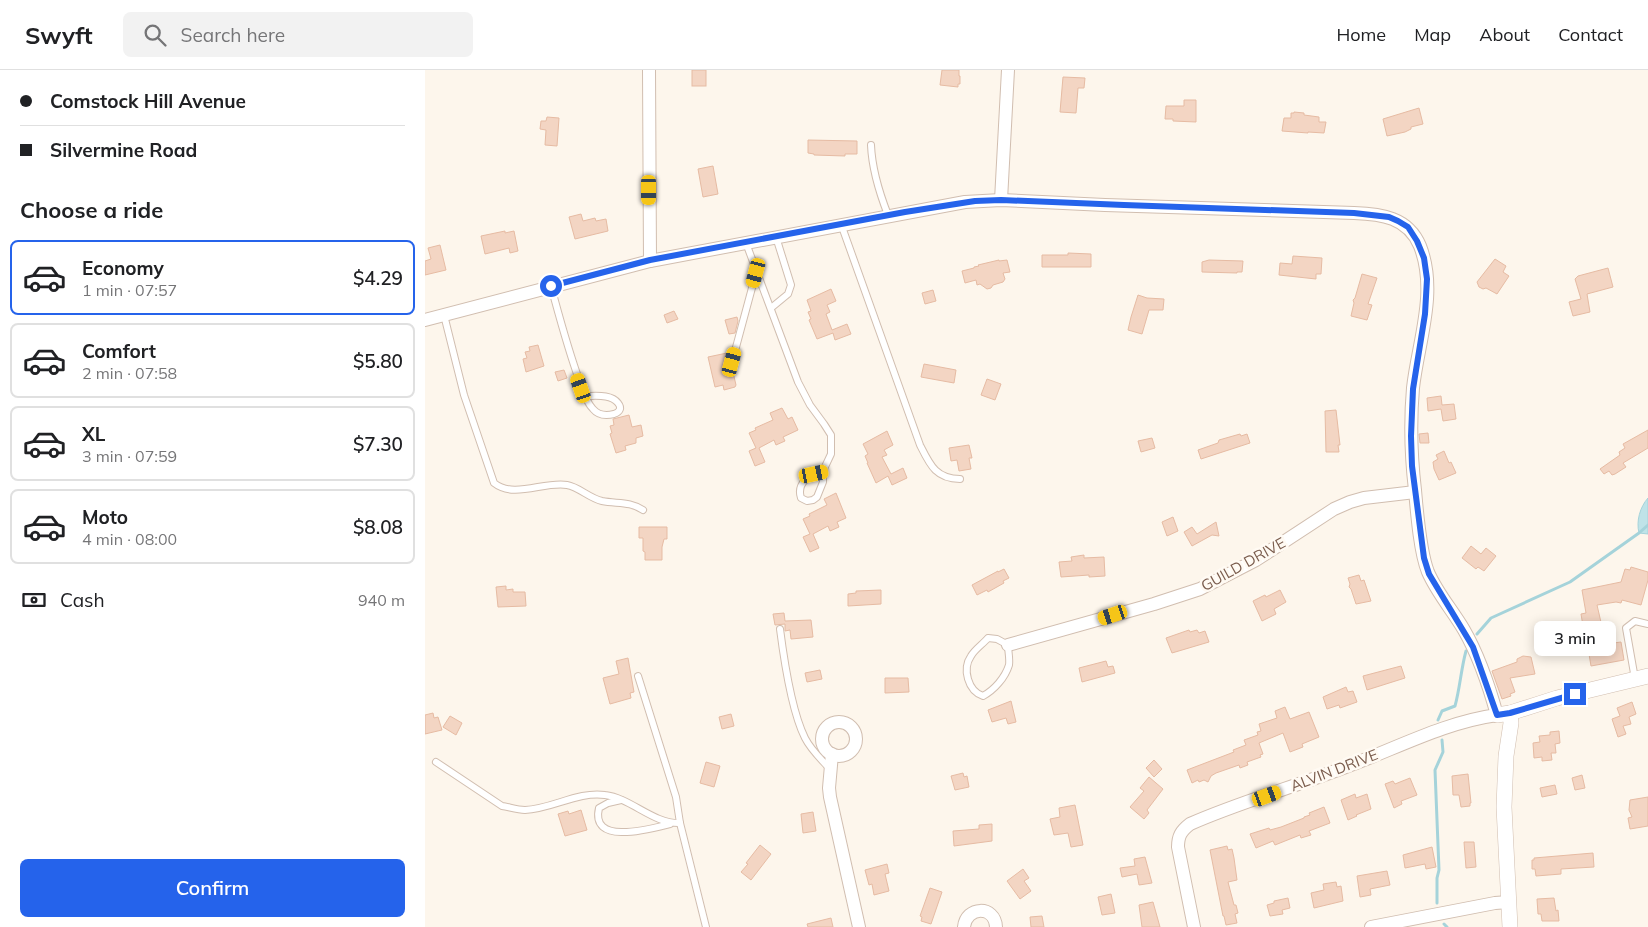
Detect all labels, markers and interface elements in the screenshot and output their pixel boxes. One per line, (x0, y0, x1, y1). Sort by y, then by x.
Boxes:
search box (123, 12, 473, 57)
text: Swyft (25, 20, 93, 50)
icon: search (141, 21, 169, 49)
text: Search here (181, 23, 285, 47)
text: Home (1336, 23, 1386, 46)
text: Map (1414, 23, 1451, 46)
text: About (1479, 23, 1530, 46)
text: Contact (1558, 23, 1623, 46)
text: Comstock Hill Avenue (50, 89, 246, 113)
text: Silvermine Road (50, 138, 197, 162)
car (641, 175, 656, 205)
text: Choose a ride (20, 196, 163, 224)
icon: car (22, 255, 67, 300)
text: Economy (82, 256, 164, 280)
car (744, 257, 767, 289)
text: $4.29 (353, 266, 403, 290)
route start (540, 275, 562, 297)
text: 1 min · 07:57 (82, 280, 177, 300)
icon: car (22, 338, 67, 383)
text: Comfort (82, 339, 156, 363)
car (720, 346, 743, 378)
text: $5.80 (353, 349, 403, 373)
text: 2 min · 07:58 (82, 363, 177, 383)
car (569, 371, 592, 405)
icon: car (22, 421, 67, 466)
text: XL (82, 422, 105, 446)
text: $7.30 (353, 432, 403, 456)
text: 3 min · 07:59 (82, 446, 177, 466)
car (797, 464, 830, 484)
icon: car (22, 504, 67, 549)
text: Moto (82, 505, 128, 529)
text: $8.08 (353, 515, 403, 539)
text: 4 min · 08:00 (82, 529, 177, 549)
street label: GUILD DRIVE (1197, 533, 1289, 595)
icon: cash (20, 586, 48, 614)
text: Cash (60, 588, 105, 612)
text: 940 m (358, 590, 405, 610)
car (1096, 603, 1129, 627)
callout: 3 min (1534, 622, 1616, 656)
text: 3 min (1554, 628, 1596, 648)
route end (1564, 683, 1586, 705)
street label: ALVIN DRIVE (1288, 745, 1381, 795)
car (1250, 784, 1283, 808)
button: Confirm (20, 859, 405, 917)

